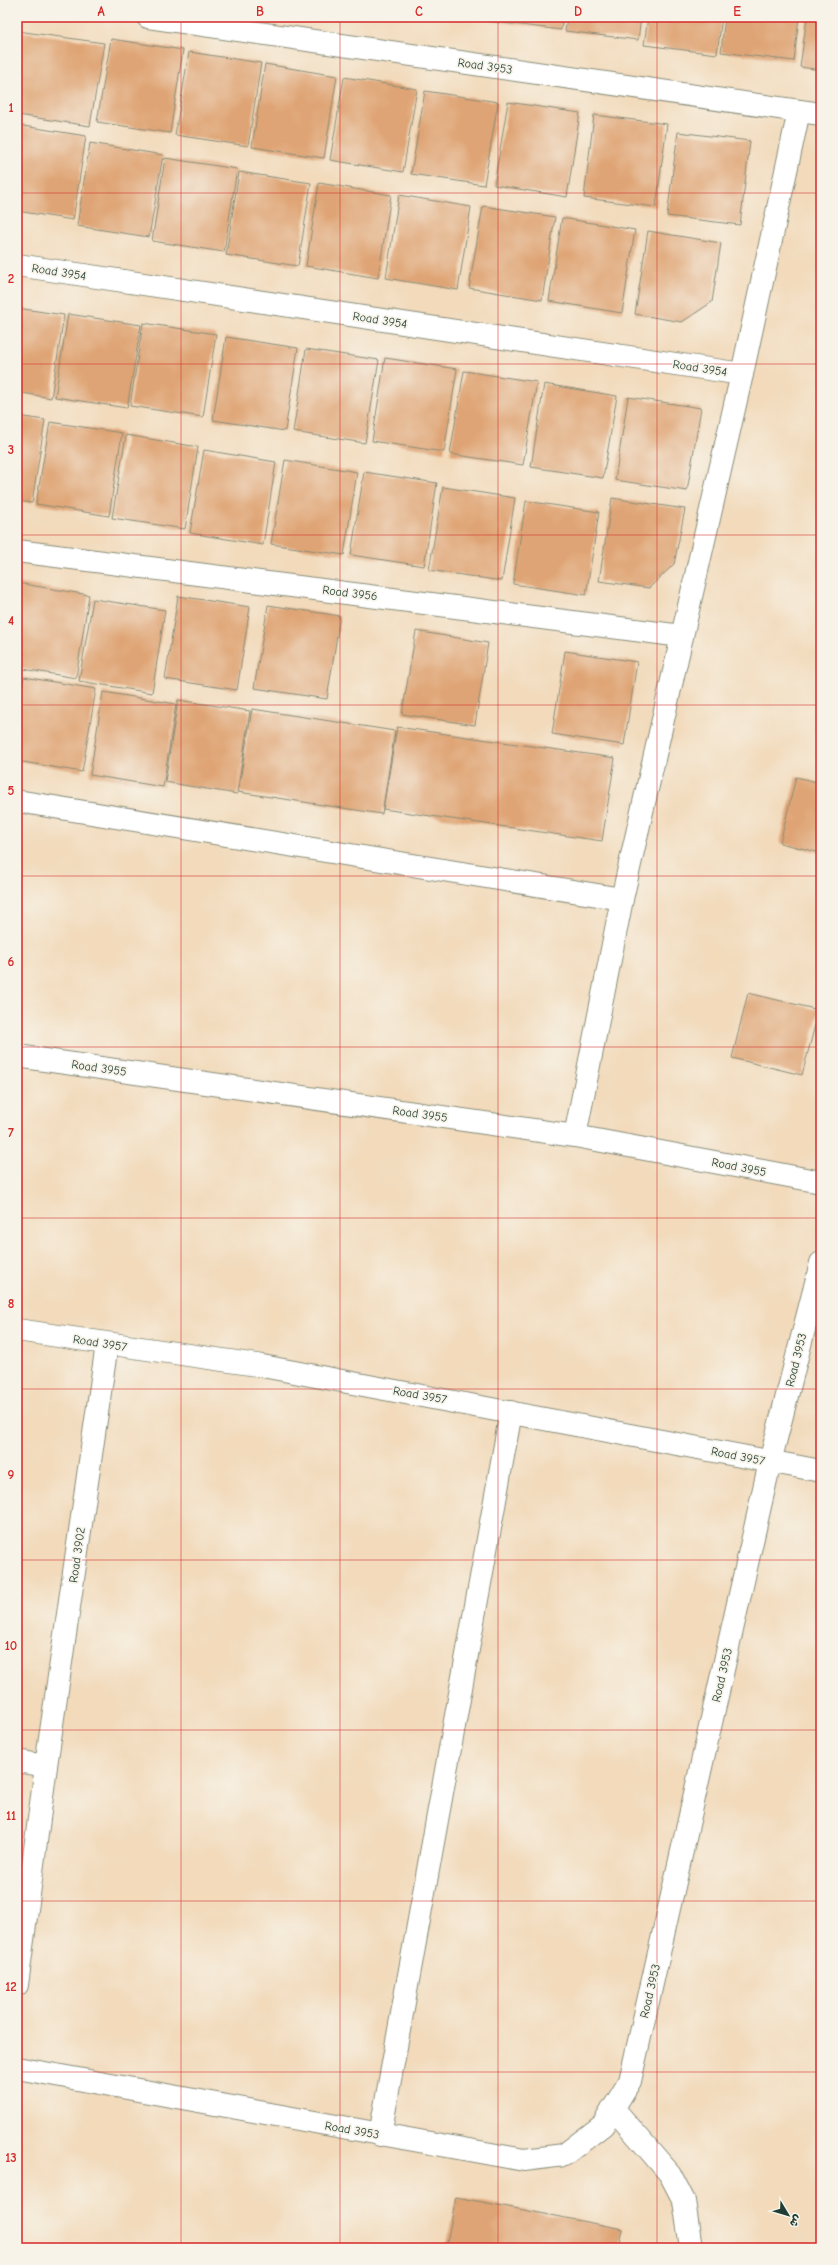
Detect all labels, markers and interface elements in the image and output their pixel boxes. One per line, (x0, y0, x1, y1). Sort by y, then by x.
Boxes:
text: A (97, 4, 105, 19)
text: B (256, 4, 264, 19)
text: C (415, 4, 423, 19)
text: D (574, 4, 582, 19)
text: E (733, 4, 741, 19)
street label: Road 3953 (457, 55, 513, 77)
text: 1 (8, 100, 14, 115)
street label: Road 3954 (31, 261, 87, 283)
text: 2 (8, 271, 14, 286)
street label: Road 3954 (352, 309, 408, 331)
street label: Road 3954 (672, 357, 728, 379)
text: 3 (8, 442, 14, 457)
street label: Road 3956 (322, 583, 378, 603)
text: 4 (8, 613, 14, 628)
text: 5 (8, 783, 15, 798)
text: 6 (8, 954, 15, 969)
street label: Road 3955 (71, 1057, 127, 1079)
street label: Road 3955 (392, 1103, 448, 1125)
text: 7 (8, 1125, 14, 1140)
street label: Road 3955 (710, 1155, 768, 1179)
text: 8 (8, 1296, 14, 1311)
street label: Road 3957 (72, 1332, 128, 1354)
street label: Road 3953 (783, 1332, 809, 1388)
street label: Road 3957 (392, 1383, 448, 1407)
street label: Road 3957 (710, 1444, 766, 1468)
text: 9 (8, 1467, 15, 1482)
street label: Road 3902 (66, 1526, 88, 1584)
text: 10 (5, 1638, 17, 1653)
street label: Road 3953 (709, 1647, 735, 1703)
text: 11 (6, 1808, 16, 1823)
street label: Road 3953 (637, 1963, 663, 2019)
text: 12 (5, 1979, 17, 1994)
street label: Road 3953 (324, 2118, 380, 2142)
text: 13 (5, 2150, 17, 2165)
north arrow (768, 2195, 808, 2235)
text: ش (787, 2212, 804, 2230)

